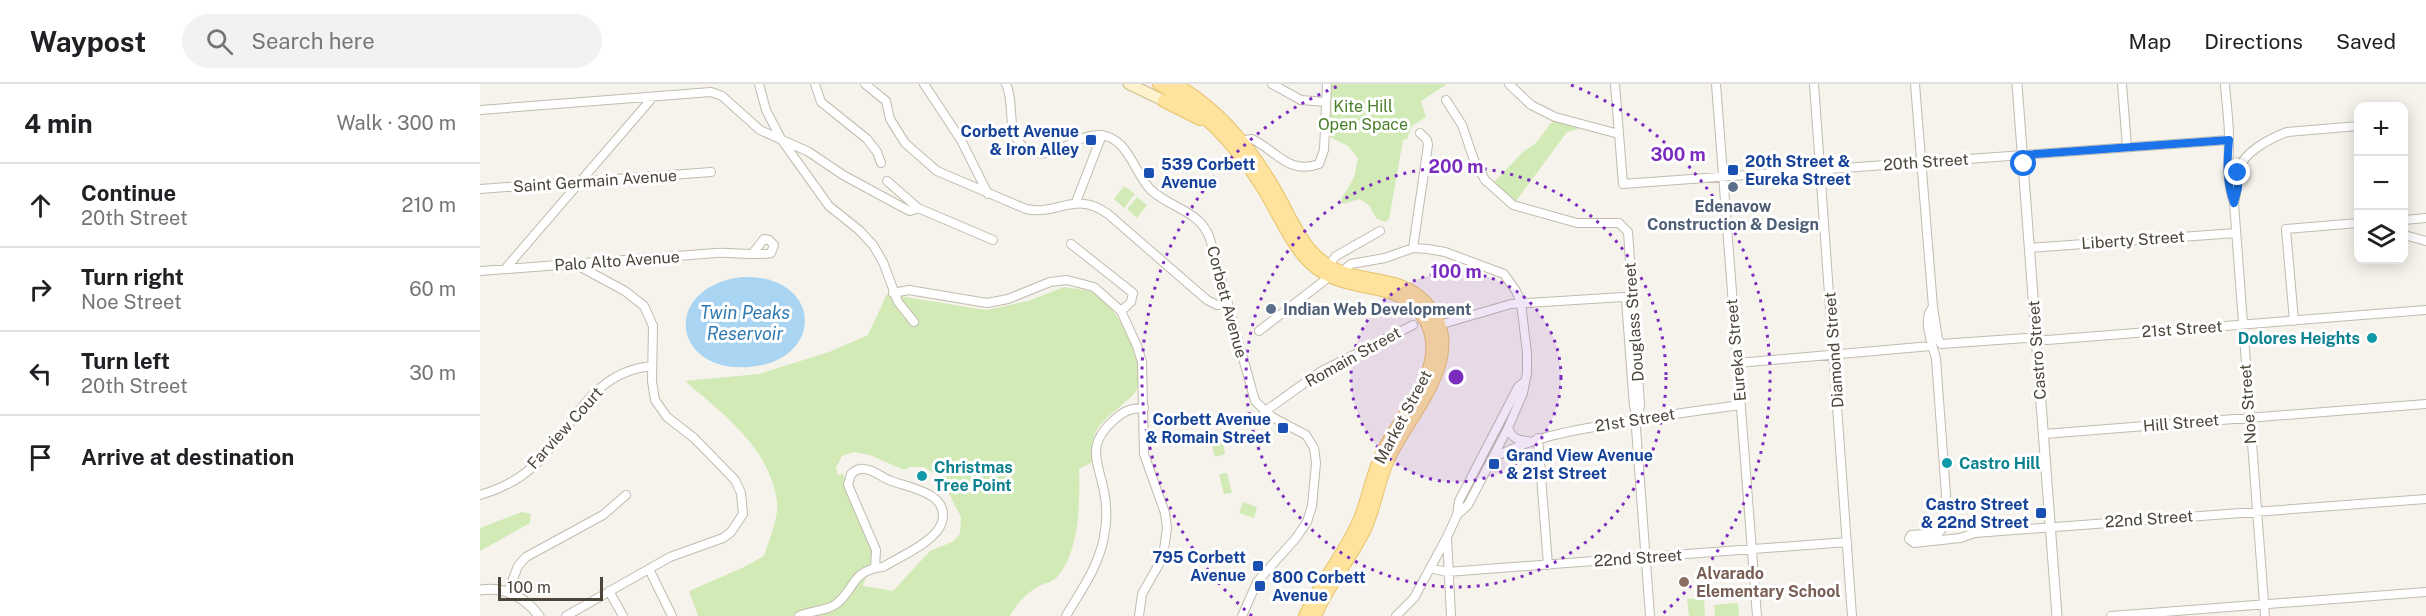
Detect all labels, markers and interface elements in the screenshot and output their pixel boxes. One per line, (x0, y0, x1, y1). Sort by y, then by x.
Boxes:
search box (182, 14, 602, 68)
text: Waypost (30, 25, 146, 58)
icon: search (203, 25, 236, 58)
text: Search here (251, 28, 375, 54)
text: Map (2129, 29, 2171, 54)
text: Directions (2204, 29, 2303, 54)
text: Saved (2336, 29, 2396, 54)
park label: Kite Hill Open Space (1318, 97, 1408, 134)
map controls (2354, 102, 2408, 264)
button: + (2354, 102, 2408, 156)
text: 4 min (24, 108, 93, 139)
text: Walk · 300 m (336, 111, 456, 135)
place label: Corbett Avenue & Iron Alley (961, 122, 1079, 159)
marker: Corbett Avenue & Iron Alley (1084, 133, 1098, 147)
text: 300 m (1650, 144, 1706, 165)
street label: 20th Street (1883, 150, 1969, 174)
route start (2010, 150, 2036, 176)
place label: 20th Street & Eureka Street (1745, 152, 1851, 189)
place label: 539 Corbett Avenue (1161, 155, 1256, 192)
text: 200 m (1429, 156, 1483, 177)
button: − (2354, 156, 2408, 210)
route end (2224, 159, 2250, 185)
marker: 20th Street & Eureka Street (1726, 163, 1740, 177)
street label: Saint Germain Avenue (512, 166, 678, 196)
marker: 539 Corbett Avenue (1142, 166, 1156, 180)
text: Continue (81, 180, 176, 206)
marker: Edenavow Construction & Design (1726, 180, 1740, 194)
icon: ahead (24, 189, 57, 222)
text: 210 m (402, 193, 456, 217)
place label: Edenavow Construction & Design (1647, 197, 1819, 234)
text: 20th Street (81, 206, 188, 230)
button: layers (2354, 210, 2408, 264)
street label: Liberty Street (2081, 227, 2185, 253)
street label: Corbett Avenue (1203, 244, 1251, 360)
street label: Palo Alto Avenue (554, 247, 680, 275)
text: 100 m (1430, 261, 1482, 282)
street label: Douglass Street (1620, 262, 1648, 382)
text: Turn right (81, 264, 184, 290)
icon: right (24, 273, 57, 306)
text: 60 m (409, 277, 456, 301)
text: Noe Street (81, 290, 182, 314)
street label: Diamond Street (1820, 291, 1848, 409)
street label: Eureka Street (1722, 298, 1750, 402)
place label: Indian Web Development (1283, 300, 1472, 319)
street label: Castro Street (2024, 300, 2050, 400)
water label: Twin Peaks Reservoir (700, 302, 790, 344)
marker: Indian Web Development (1264, 302, 1278, 316)
street label: 21st Street (2141, 317, 2223, 341)
street label: Romain Street (1302, 323, 1404, 391)
place label: Dolores Heights (2238, 329, 2360, 348)
marker: Dolores Heights (2365, 331, 2379, 345)
text: Turn left (81, 348, 170, 374)
icon: left (24, 357, 57, 390)
text: 30 m (409, 361, 456, 385)
street label: Noe Street (2236, 363, 2260, 445)
street label: Market Street (1370, 367, 1436, 467)
centre of rings (1446, 367, 1466, 387)
text: 20th Street (81, 374, 188, 398)
street label: Farview Court (523, 383, 607, 473)
street label: 21st Street (1594, 404, 1676, 436)
place label: Corbett Avenue & Romain Street (1145, 410, 1271, 447)
street label: Hill Street (2142, 410, 2220, 436)
marker: Corbett Avenue & Romain Street (1276, 421, 1290, 435)
icon: arrive (24, 441, 57, 474)
text: Arrive at destination (81, 444, 294, 470)
place label: Grand View Avenue & 21st Street (1506, 446, 1653, 483)
place label: Castro Hill (1959, 454, 2041, 473)
marker: Castro Hill (1940, 456, 1954, 470)
marker: Grand View Avenue & 21st Street (1487, 457, 1501, 471)
place label: Christmas Tree Point (934, 458, 1013, 495)
marker: Christmas Tree Point (915, 469, 929, 483)
place label: Castro Street & 22nd Street (1921, 495, 2029, 532)
marker: Castro Street & 22nd Street (2034, 506, 2048, 520)
street label: 22nd Street (2104, 506, 2194, 532)
street label: 22nd Street (1593, 545, 1683, 571)
place label: 795 Corbett Avenue (1152, 548, 1246, 585)
marker: 795 Corbett Avenue (1251, 559, 1265, 573)
place label: Alvarado Elementary School (1696, 564, 1841, 601)
place label: 800 Corbett Avenue (1272, 568, 1366, 605)
scale bar (498, 574, 603, 602)
marker: Alvarado Elementary School (1677, 575, 1691, 589)
text: 100 m (507, 578, 551, 597)
marker: 800 Corbett Avenue (1253, 579, 1267, 593)

